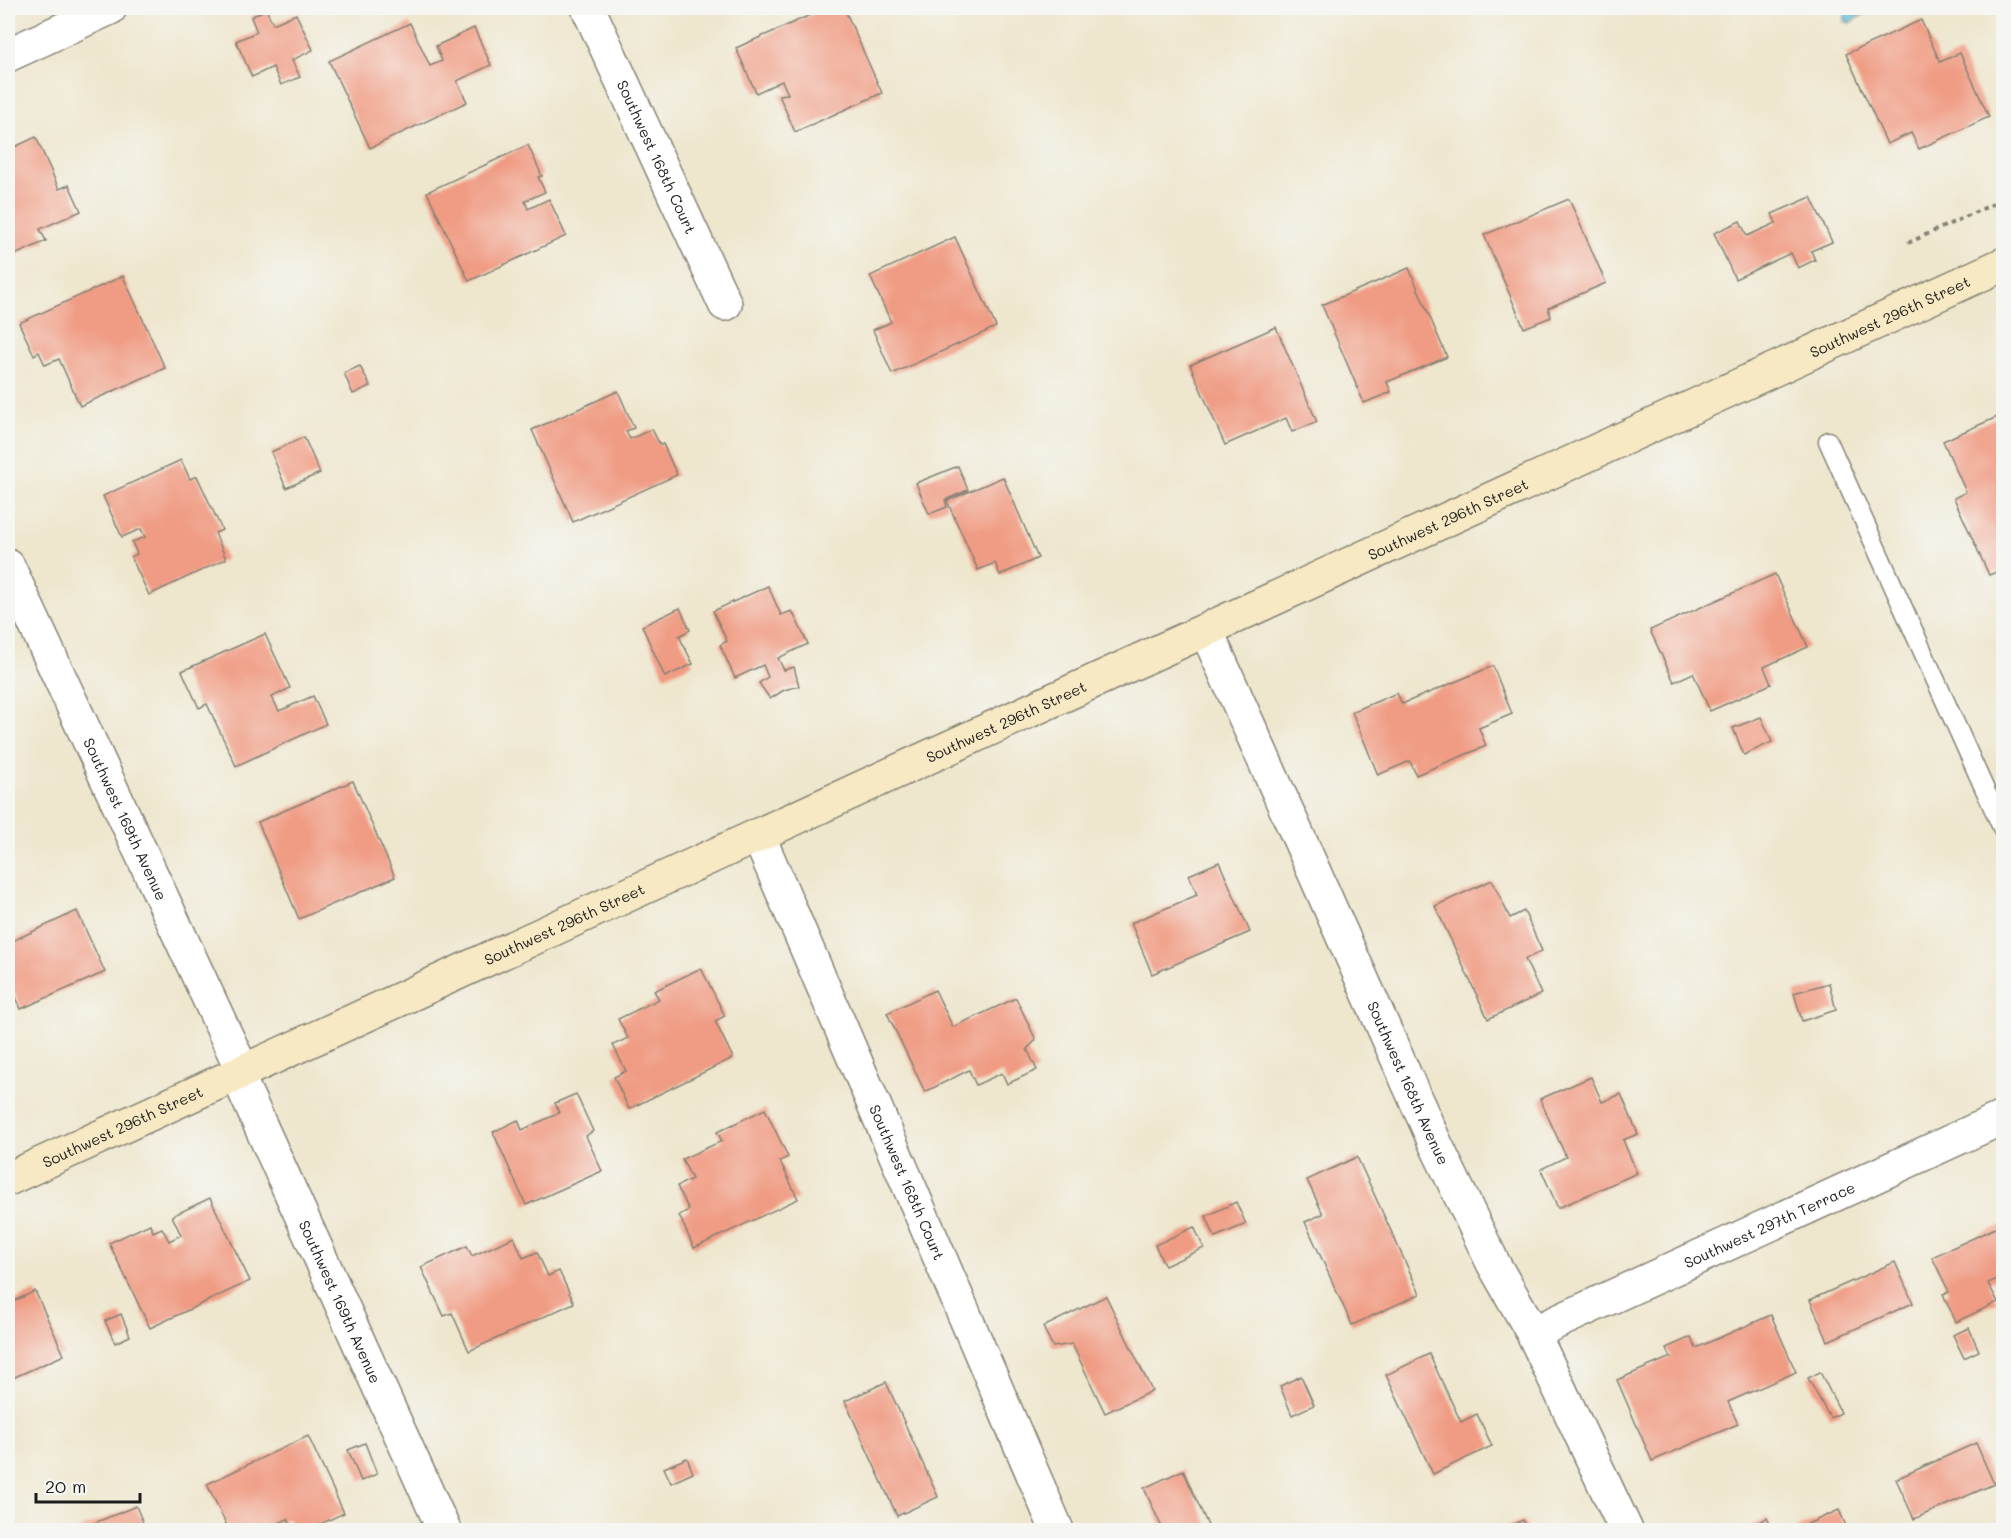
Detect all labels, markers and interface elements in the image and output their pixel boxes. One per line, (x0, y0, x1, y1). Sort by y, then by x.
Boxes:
street label: Southwest 168th Court (613, 77, 701, 237)
street label: Southwest 296th Street (1806, 271, 1973, 362)
street label: Southwest 296th Street (1365, 474, 1531, 564)
street label: Southwest 296th Street (923, 676, 1090, 767)
street label: Southwest 169th Avenue (79, 735, 172, 903)
street label: Southwest 296th Street (481, 879, 648, 969)
street label: Southwest 168th Avenue (1363, 998, 1454, 1168)
street label: Southwest 296th Street (39, 1081, 206, 1172)
street label: Southwest 168th Court (865, 1102, 950, 1263)
street label: Southwest 297th Terrace (1681, 1177, 1858, 1272)
street label: Southwest 169th Avenue (295, 1217, 386, 1386)
scale bar (36, 1466, 140, 1504)
text: 20 m (45, 1474, 86, 1498)

